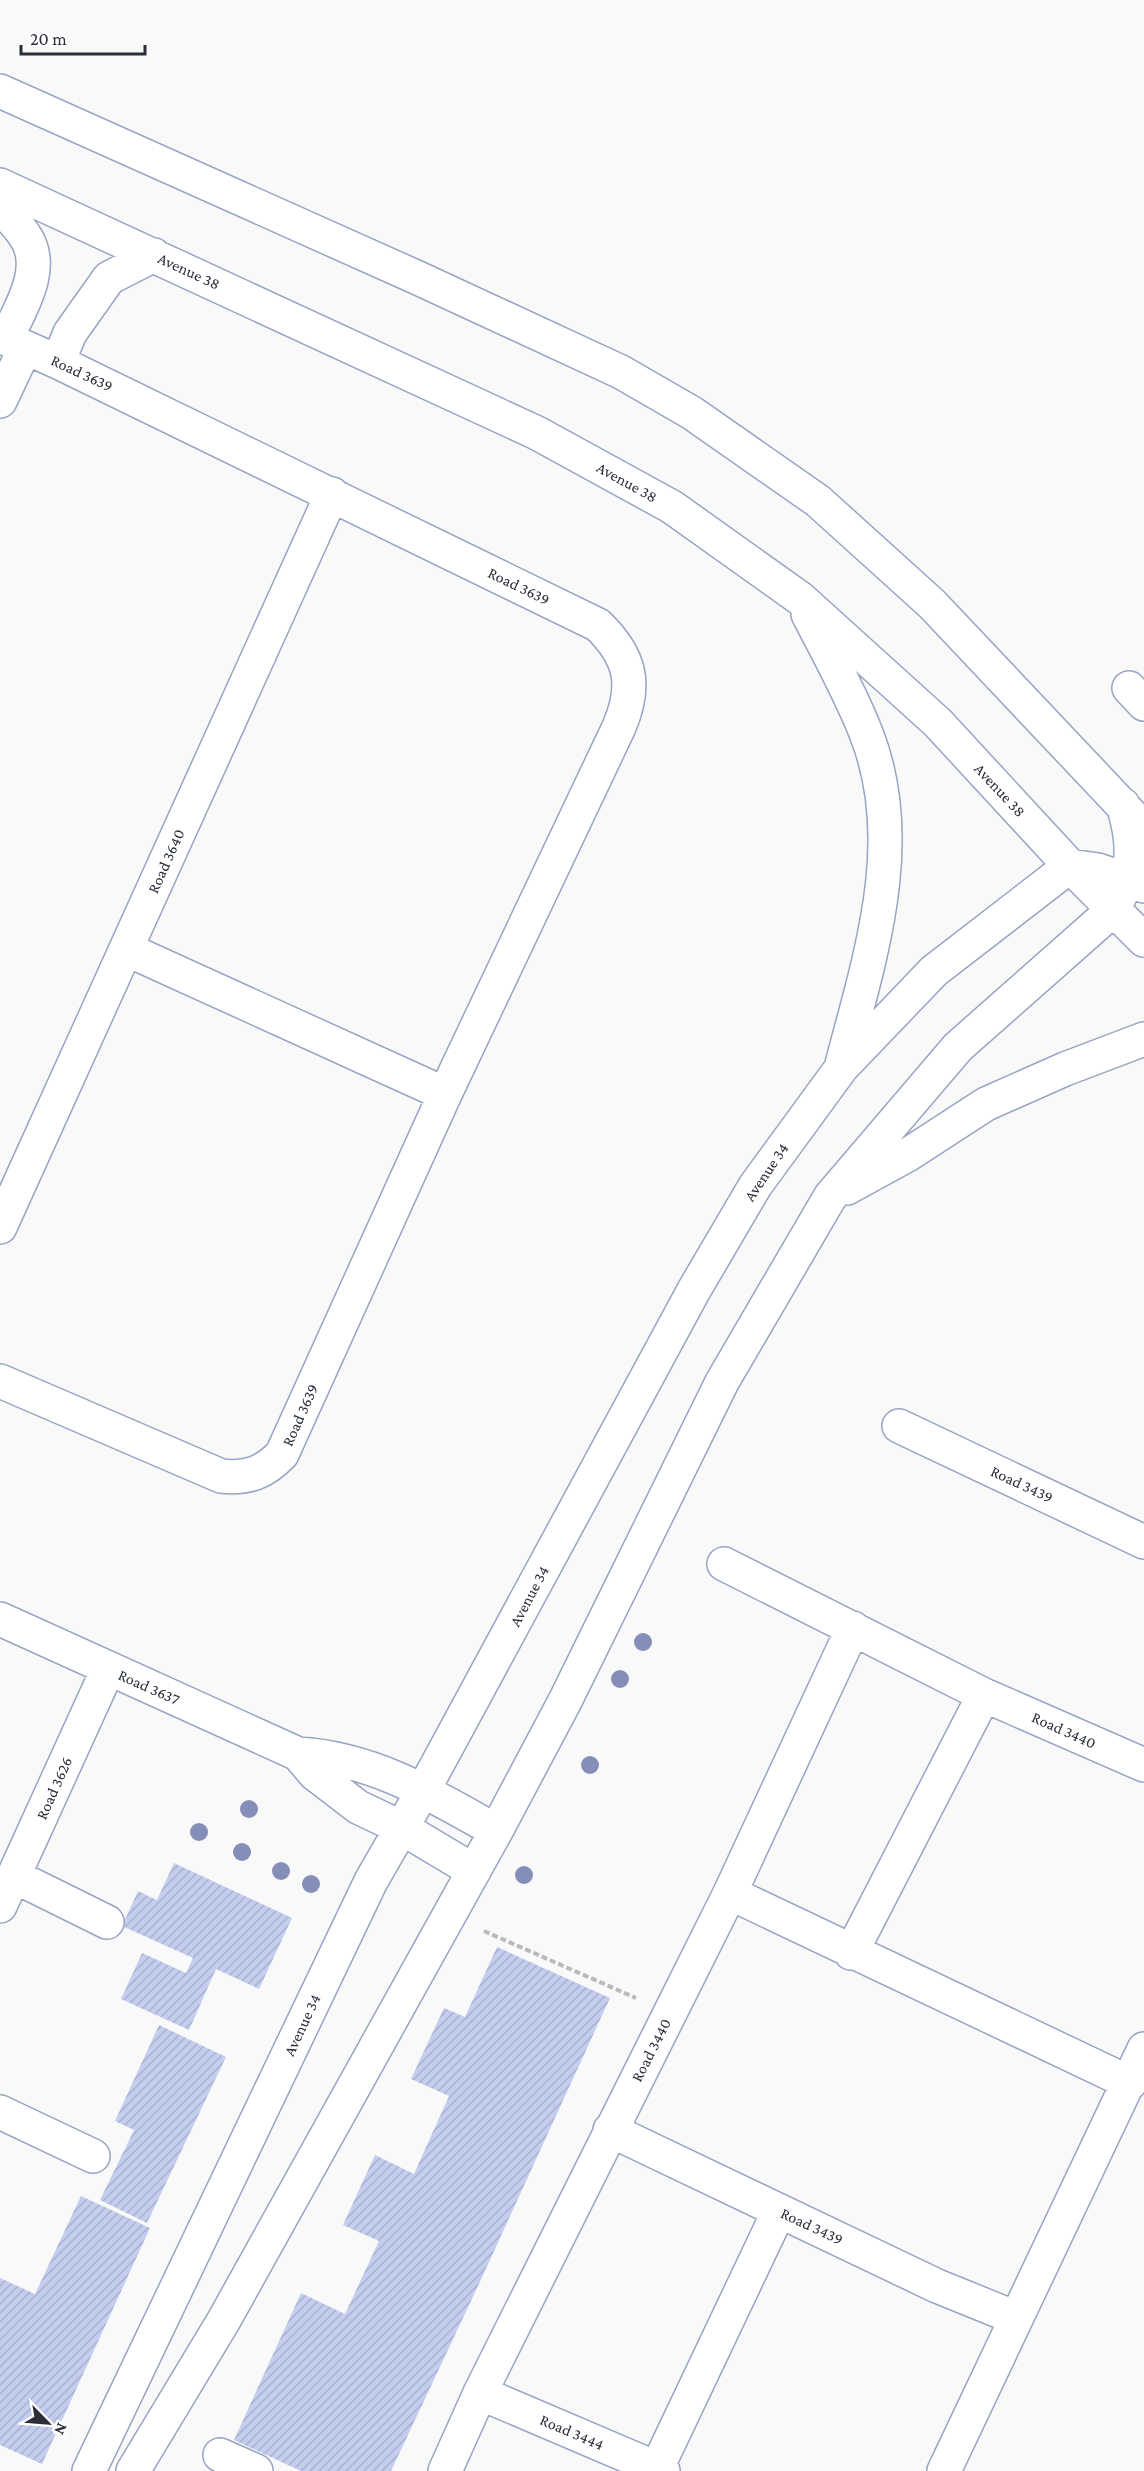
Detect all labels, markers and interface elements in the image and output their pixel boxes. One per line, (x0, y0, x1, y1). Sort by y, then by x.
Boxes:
scale bar (21, 18, 146, 56)
text: 20 m (30, 29, 67, 49)
street label: Avenue 38 (155, 249, 223, 293)
street label: Road 3639 (48, 351, 116, 395)
street label: Avenue 38 (594, 458, 660, 506)
street label: Road 3639 (486, 564, 552, 608)
street label: Avenue 38 (971, 760, 1029, 820)
street label: Road 3640 (144, 826, 188, 896)
street label: Avenue 34 (741, 1140, 791, 1204)
street label: Road 3639 (279, 1381, 321, 1449)
street label: Road 3439 (988, 1462, 1056, 1506)
street label: Avenue 34 (506, 1563, 552, 1629)
street label: Road 3637 (116, 1666, 183, 1708)
street label: Road 3440 (1029, 1708, 1099, 1752)
street label: Road 3626 (33, 1754, 75, 1822)
street label: Avenue 34 (280, 1992, 324, 2058)
street label: Road 3440 (628, 2016, 674, 2084)
street label: Road 3439 (778, 2204, 846, 2248)
north arrow (18, 2393, 78, 2453)
street label: Road 3444 (538, 2411, 606, 2453)
text: N (51, 2421, 71, 2438)

